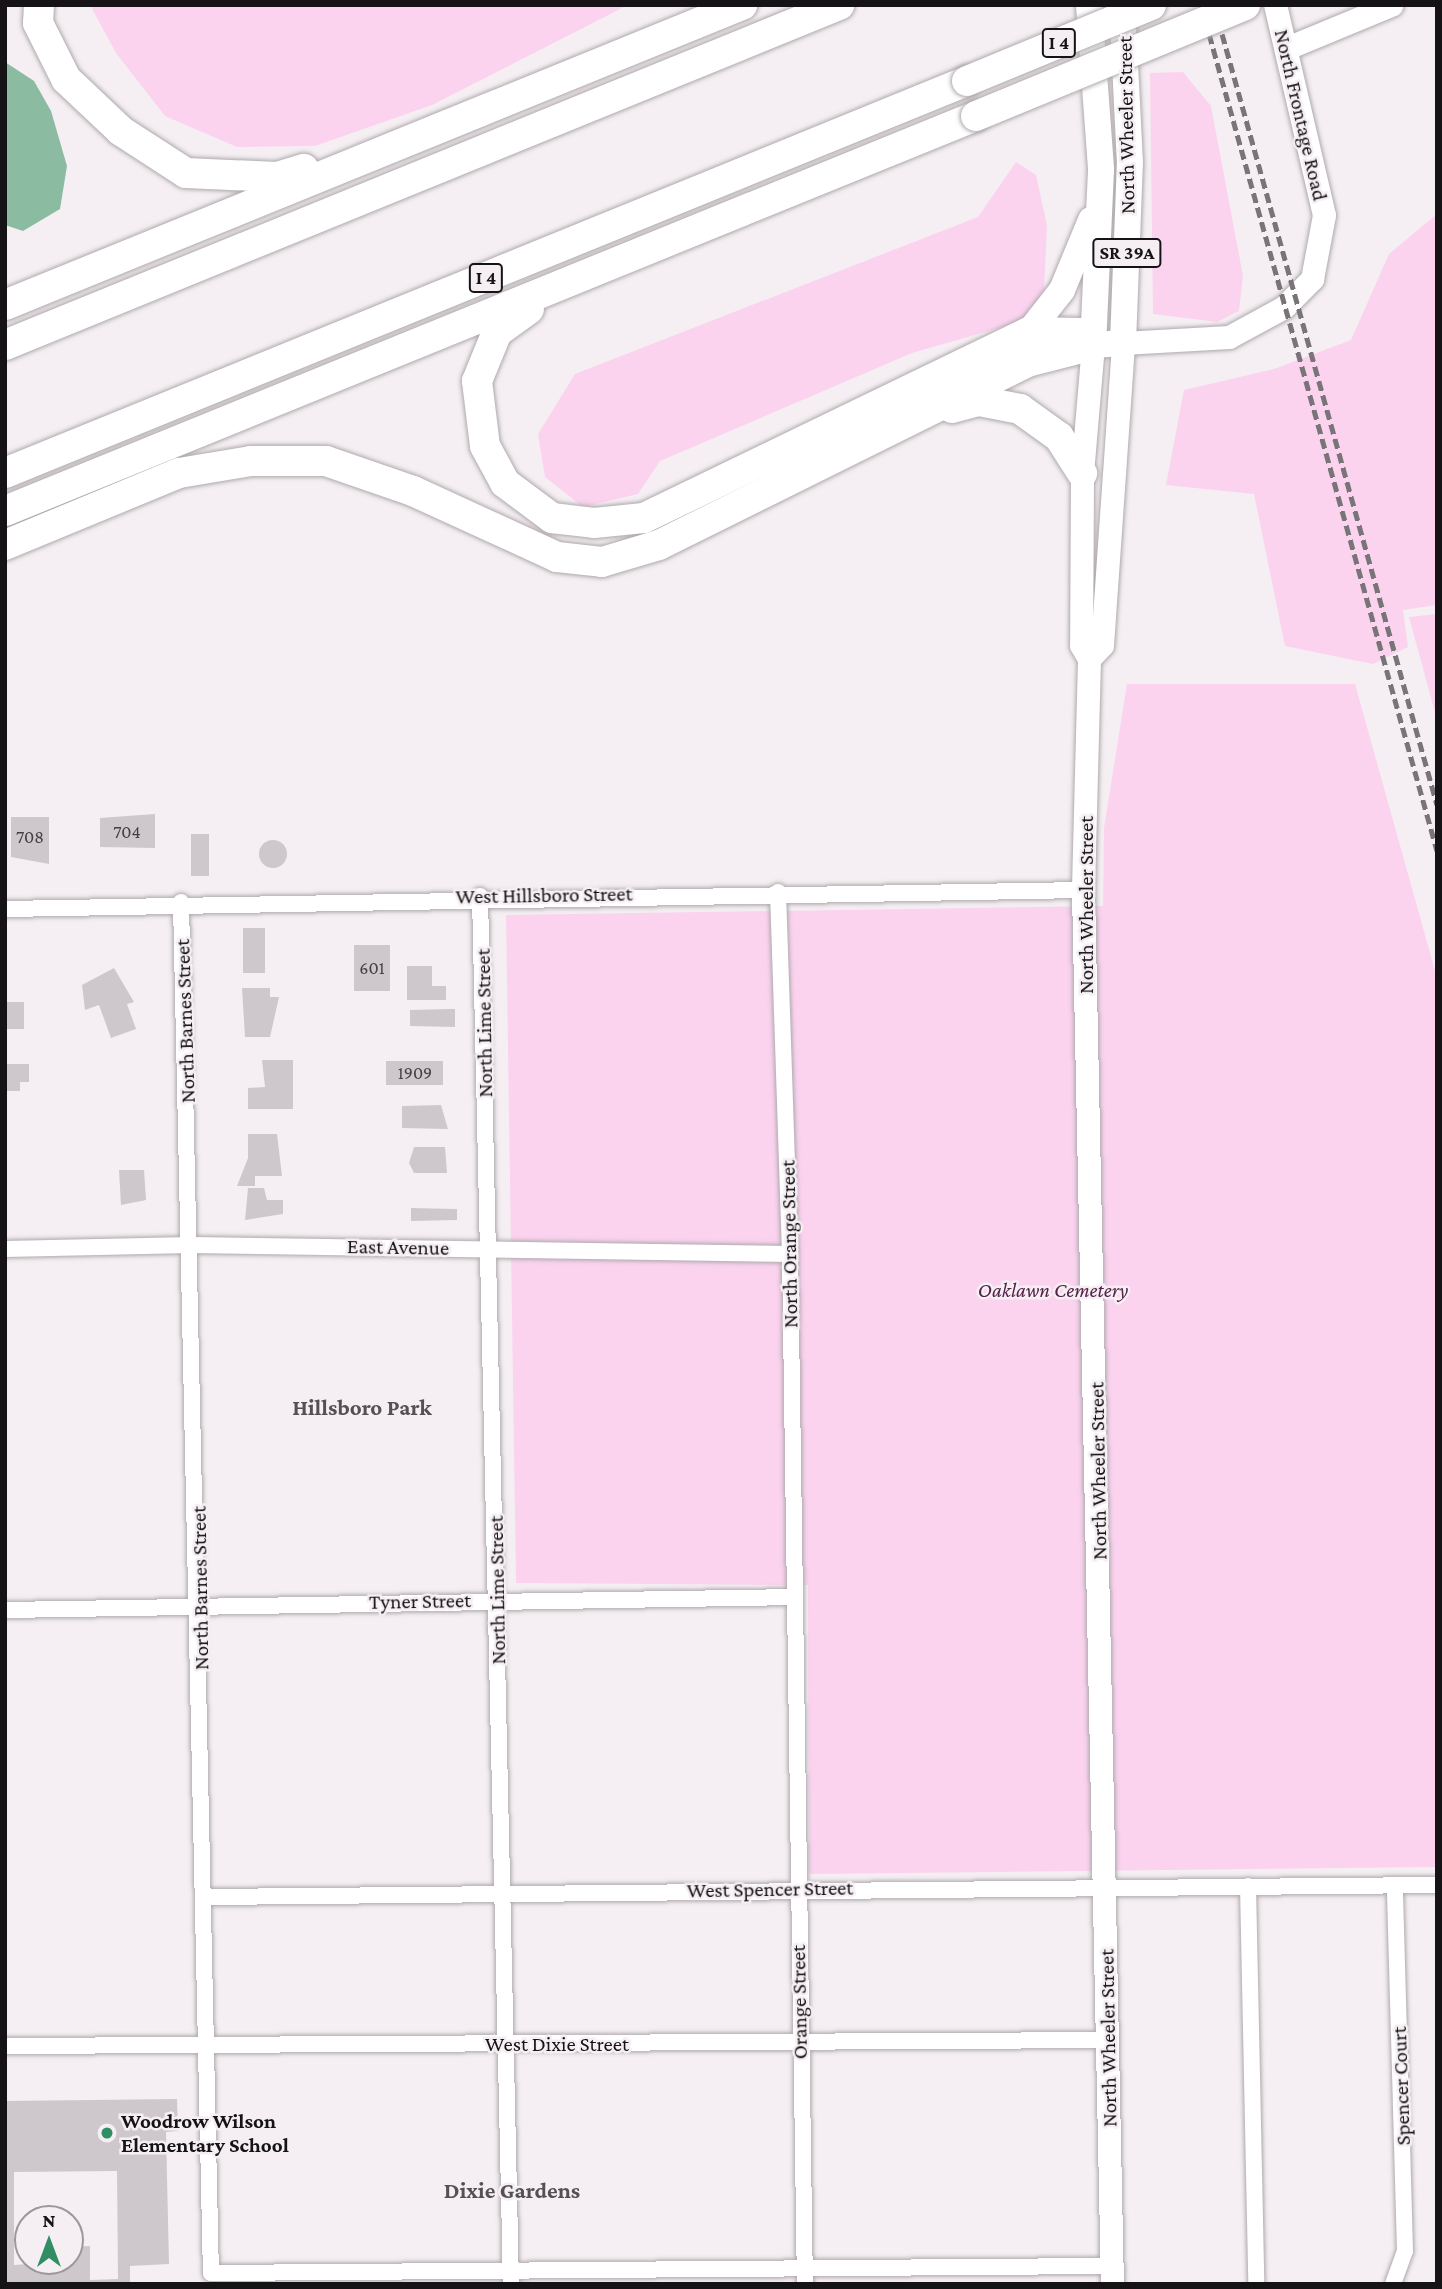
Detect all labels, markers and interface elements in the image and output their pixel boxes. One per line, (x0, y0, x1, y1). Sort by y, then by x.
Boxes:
street label: North Frontage Road (1269, 27, 1333, 203)
road number: I 4 (1042, 28, 1076, 58)
street label: North Wheeler Street (1112, 36, 1140, 214)
road number: SR 39A (1092, 238, 1162, 268)
road number: I 4 (468, 262, 504, 294)
street label: North Wheeler Street (1073, 816, 1099, 994)
house number: 704 (113, 821, 141, 843)
house number: 708 (16, 826, 44, 848)
street label: West Hillsboro Street (455, 881, 633, 909)
street label: North Barnes Street (170, 938, 200, 1104)
street label: North Lime Street (470, 948, 498, 1098)
house number: 601 (359, 957, 385, 979)
house number: 1909 (398, 1062, 432, 1084)
street label: North Orange Street (775, 1160, 803, 1328)
street label: East Avenue (347, 1234, 449, 1260)
park label: Oaklawn Cemetery (978, 1277, 1128, 1303)
street label: North Wheeler Street (1084, 1382, 1112, 1560)
district label: Hillsboro Park (292, 1393, 432, 1421)
street label: North Barnes Street (186, 1506, 214, 1670)
street label: North Lime Street (483, 1515, 511, 1665)
street label: Tyner Street (369, 1588, 471, 1614)
street label: West Spencer Street (687, 1875, 853, 1903)
street label: Orange Street (785, 1945, 813, 2059)
street label: North Wheeler Street (1094, 1949, 1122, 2127)
street label: Spencer Court (1386, 2026, 1416, 2146)
street label: West Dixie Street (485, 2031, 629, 2057)
place label: Woodrow Wilson Elementary School (121, 2108, 289, 2158)
marker: Woodrow Wilson Elementary School (99, 2125, 115, 2141)
district label: Dixie Gardens (444, 2176, 580, 2204)
north arrow (14, 2205, 84, 2275)
text: N (43, 2210, 55, 2231)

